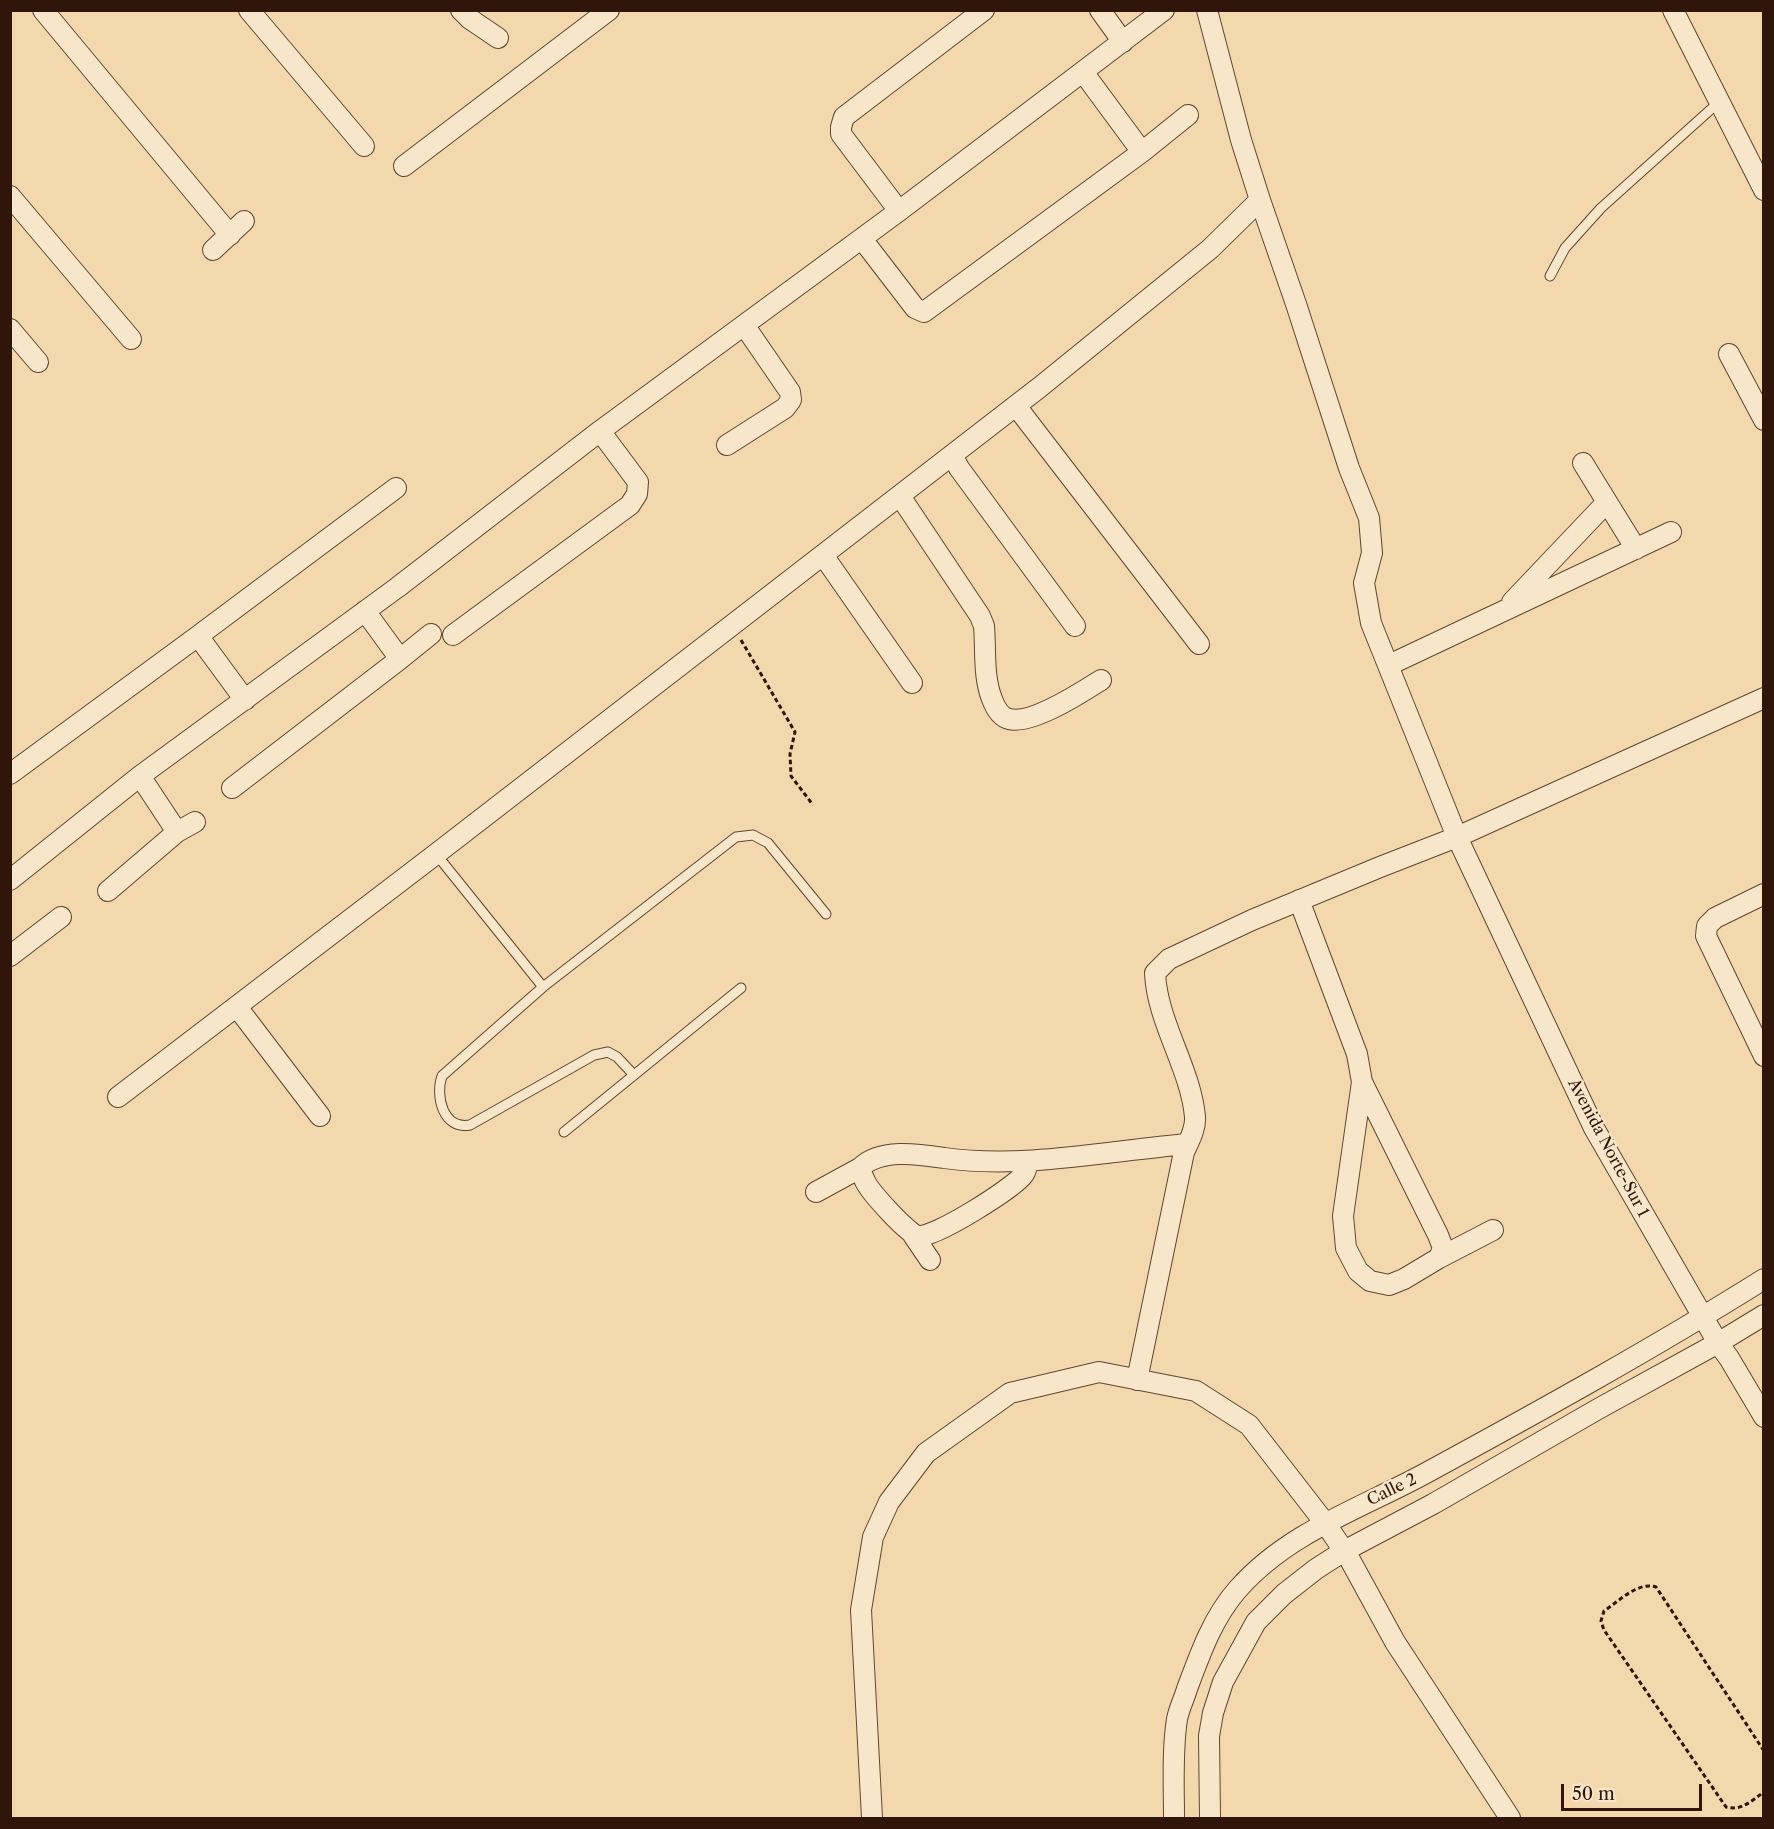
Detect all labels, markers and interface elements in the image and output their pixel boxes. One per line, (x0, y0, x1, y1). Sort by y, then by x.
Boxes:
street label: Avenida Norte-Sur 1 (1563, 1076, 1653, 1220)
street label: Calle 2 (1364, 1470, 1420, 1510)
scale bar (1564, 1772, 1705, 1810)
text: 50 m (1572, 1783, 1615, 1805)

